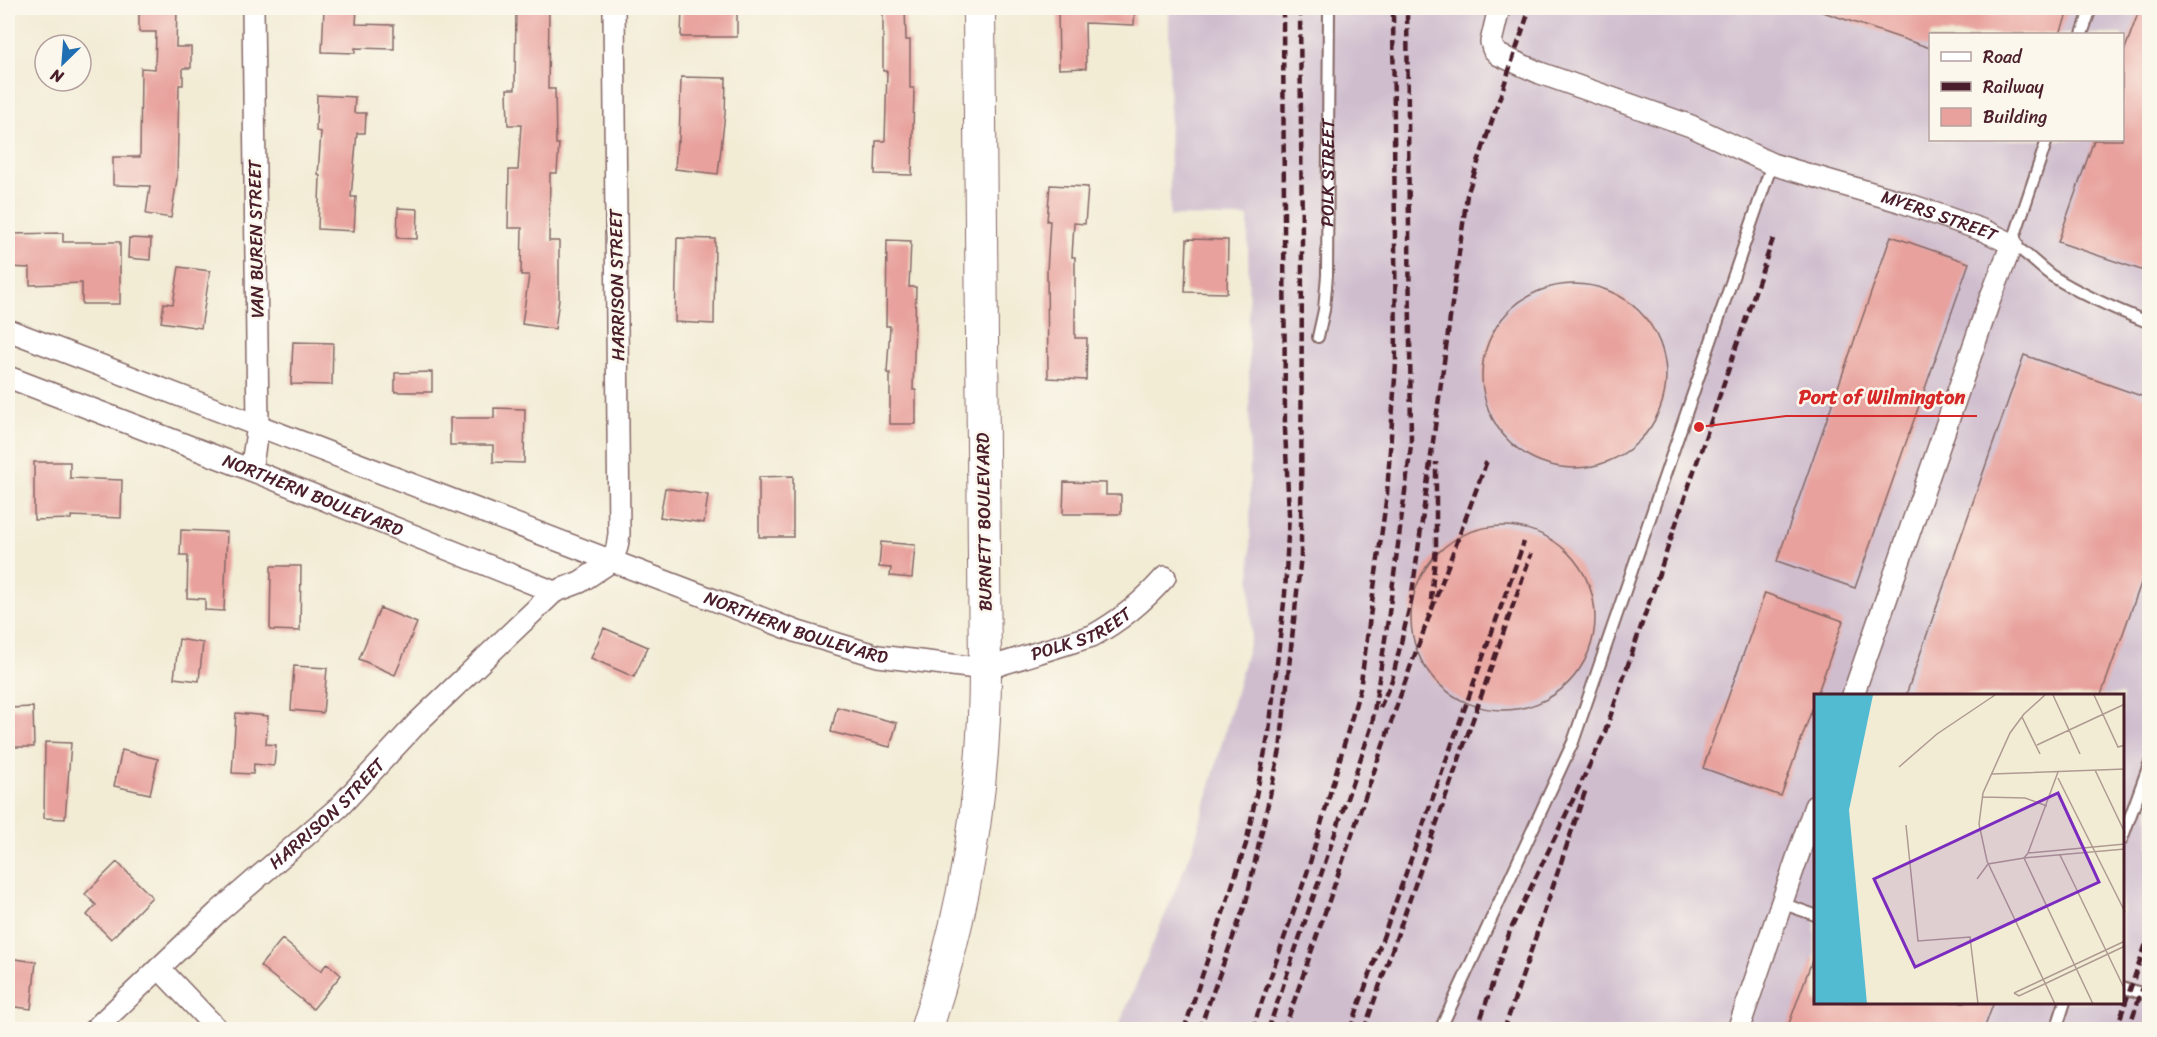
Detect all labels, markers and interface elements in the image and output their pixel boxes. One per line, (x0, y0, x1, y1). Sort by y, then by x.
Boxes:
north arrow (33, 33, 93, 93)
legend (1929, 33, 2124, 141)
text: Road (1983, 41, 2023, 73)
text: N (45, 60, 69, 92)
text: Railway (1983, 71, 2045, 103)
text: Building (1983, 101, 2047, 133)
street label: POLK STREET (1311, 118, 1344, 227)
street label: VAN BUREN STREET (239, 159, 273, 318)
street label: MYERS STREET (1877, 181, 2004, 251)
street label: HARRISON STREET (600, 208, 634, 361)
callout: Port of Wilmington (1786, 378, 1977, 416)
text: Port of Wilmington (1799, 380, 1965, 415)
street label: BURNETT BOULEVARD (966, 432, 1002, 611)
street label: NORTHERN BOULEVARD (218, 445, 408, 546)
street label: NORTHERN BOULEVARD (700, 582, 890, 673)
street label: POLK STREET (1027, 598, 1140, 670)
inset map (1814, 694, 2124, 1004)
street label: HARRISON STREET (261, 750, 394, 878)

